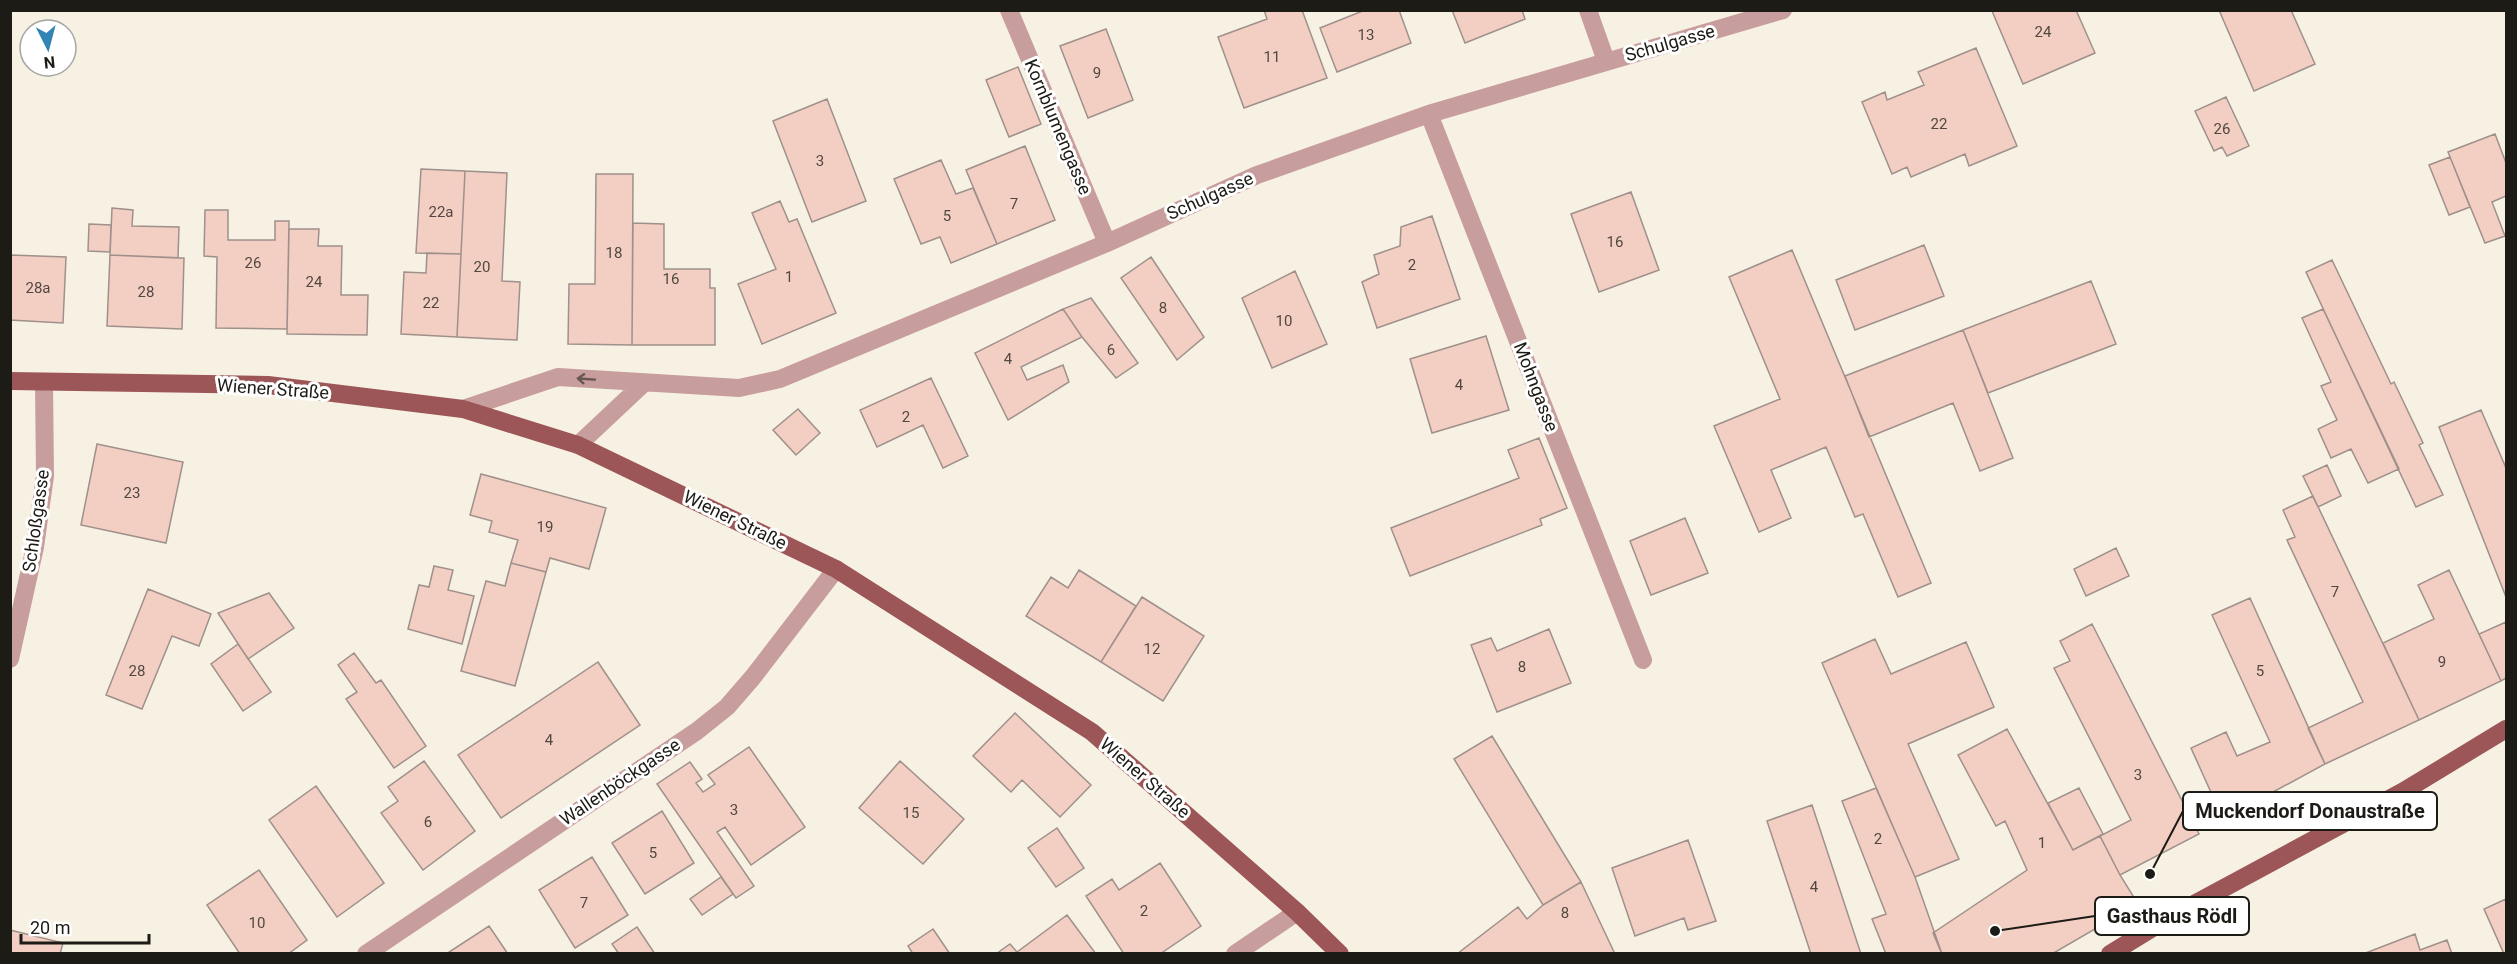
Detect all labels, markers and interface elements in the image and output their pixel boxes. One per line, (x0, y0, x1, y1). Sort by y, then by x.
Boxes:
north arrow (18, 18, 78, 78)
street label: Schulgasse (1623, 20, 1717, 65)
house number: 24 (2035, 23, 2052, 41)
house number: 13 (1358, 26, 1374, 44)
house number: 11 (1264, 48, 1280, 66)
text: N (43, 52, 56, 72)
street label: Kornblumengasse (1020, 56, 1096, 198)
house number: 9 (1093, 64, 1101, 82)
house number: 22 (1931, 115, 1947, 133)
house number: 26 (2214, 120, 2230, 138)
house number: 3 (816, 152, 824, 170)
street label: Schulgasse (1163, 167, 1256, 224)
house number: 7 (1010, 195, 1018, 213)
house number: 22a (428, 203, 454, 221)
house number: 5 (943, 207, 951, 225)
house number: 16 (1607, 233, 1623, 251)
house number: 18 (606, 244, 622, 262)
house number: 26 (245, 254, 261, 272)
house number: 2 (1408, 256, 1416, 274)
house number: 20 (474, 258, 490, 276)
house number: 1 (785, 268, 793, 286)
house number: 16 (663, 270, 679, 288)
house number: 24 (306, 273, 323, 291)
house number: 28a (25, 279, 51, 297)
house number: 28 (138, 283, 154, 301)
house number: 22 (423, 294, 439, 312)
house number: 8 (1159, 299, 1167, 317)
house number: 10 (1276, 312, 1292, 330)
street label: Mohngasse (1510, 339, 1563, 434)
house number: 6 (1107, 341, 1115, 359)
house number: 4 (1004, 350, 1013, 368)
one-way arrow (576, 373, 596, 384)
street label: Wiener Straße (216, 374, 330, 403)
house number: 4 (1455, 376, 1464, 394)
house number: 2 (902, 408, 910, 426)
street label: Schloßgasse (18, 468, 53, 574)
house number: 23 (124, 484, 140, 502)
street label: Wiener Straße (680, 485, 790, 554)
house number: 19 (537, 518, 553, 536)
house number: 7 (2331, 583, 2339, 601)
house number: 12 (1144, 640, 1160, 658)
house number: 9 (2438, 653, 2446, 671)
house number: 8 (1518, 658, 1526, 676)
house number: 28 (129, 662, 145, 680)
house number: 5 (2256, 662, 2264, 680)
house number: 4 (545, 731, 554, 749)
street label: Wiener Straße (1096, 733, 1195, 822)
street label: Wallenböckgasse (556, 734, 684, 830)
house number: 3 (2134, 766, 2142, 784)
callout: Muckendorf Donaustraße (2183, 792, 2437, 830)
text: Muckendorf Donaustraße (2195, 799, 2425, 823)
house number: 3 (730, 801, 738, 819)
house number: 15 (903, 804, 919, 822)
house number: 6 (424, 813, 432, 831)
house number: 2 (1874, 830, 1882, 848)
house number: 1 (2038, 834, 2046, 852)
house number: 5 (649, 844, 657, 862)
house number: 4 (1810, 878, 1819, 896)
house number: 7 (580, 894, 588, 912)
callout: Gasthaus Rödl (2095, 897, 2249, 935)
house number: 2 (1140, 902, 1148, 920)
house number: 8 (1561, 904, 1569, 922)
text: Gasthaus Rödl (2107, 904, 2237, 928)
scale bar (21, 907, 148, 945)
house number: 10 (249, 914, 265, 932)
text: 20 m (30, 917, 70, 938)

